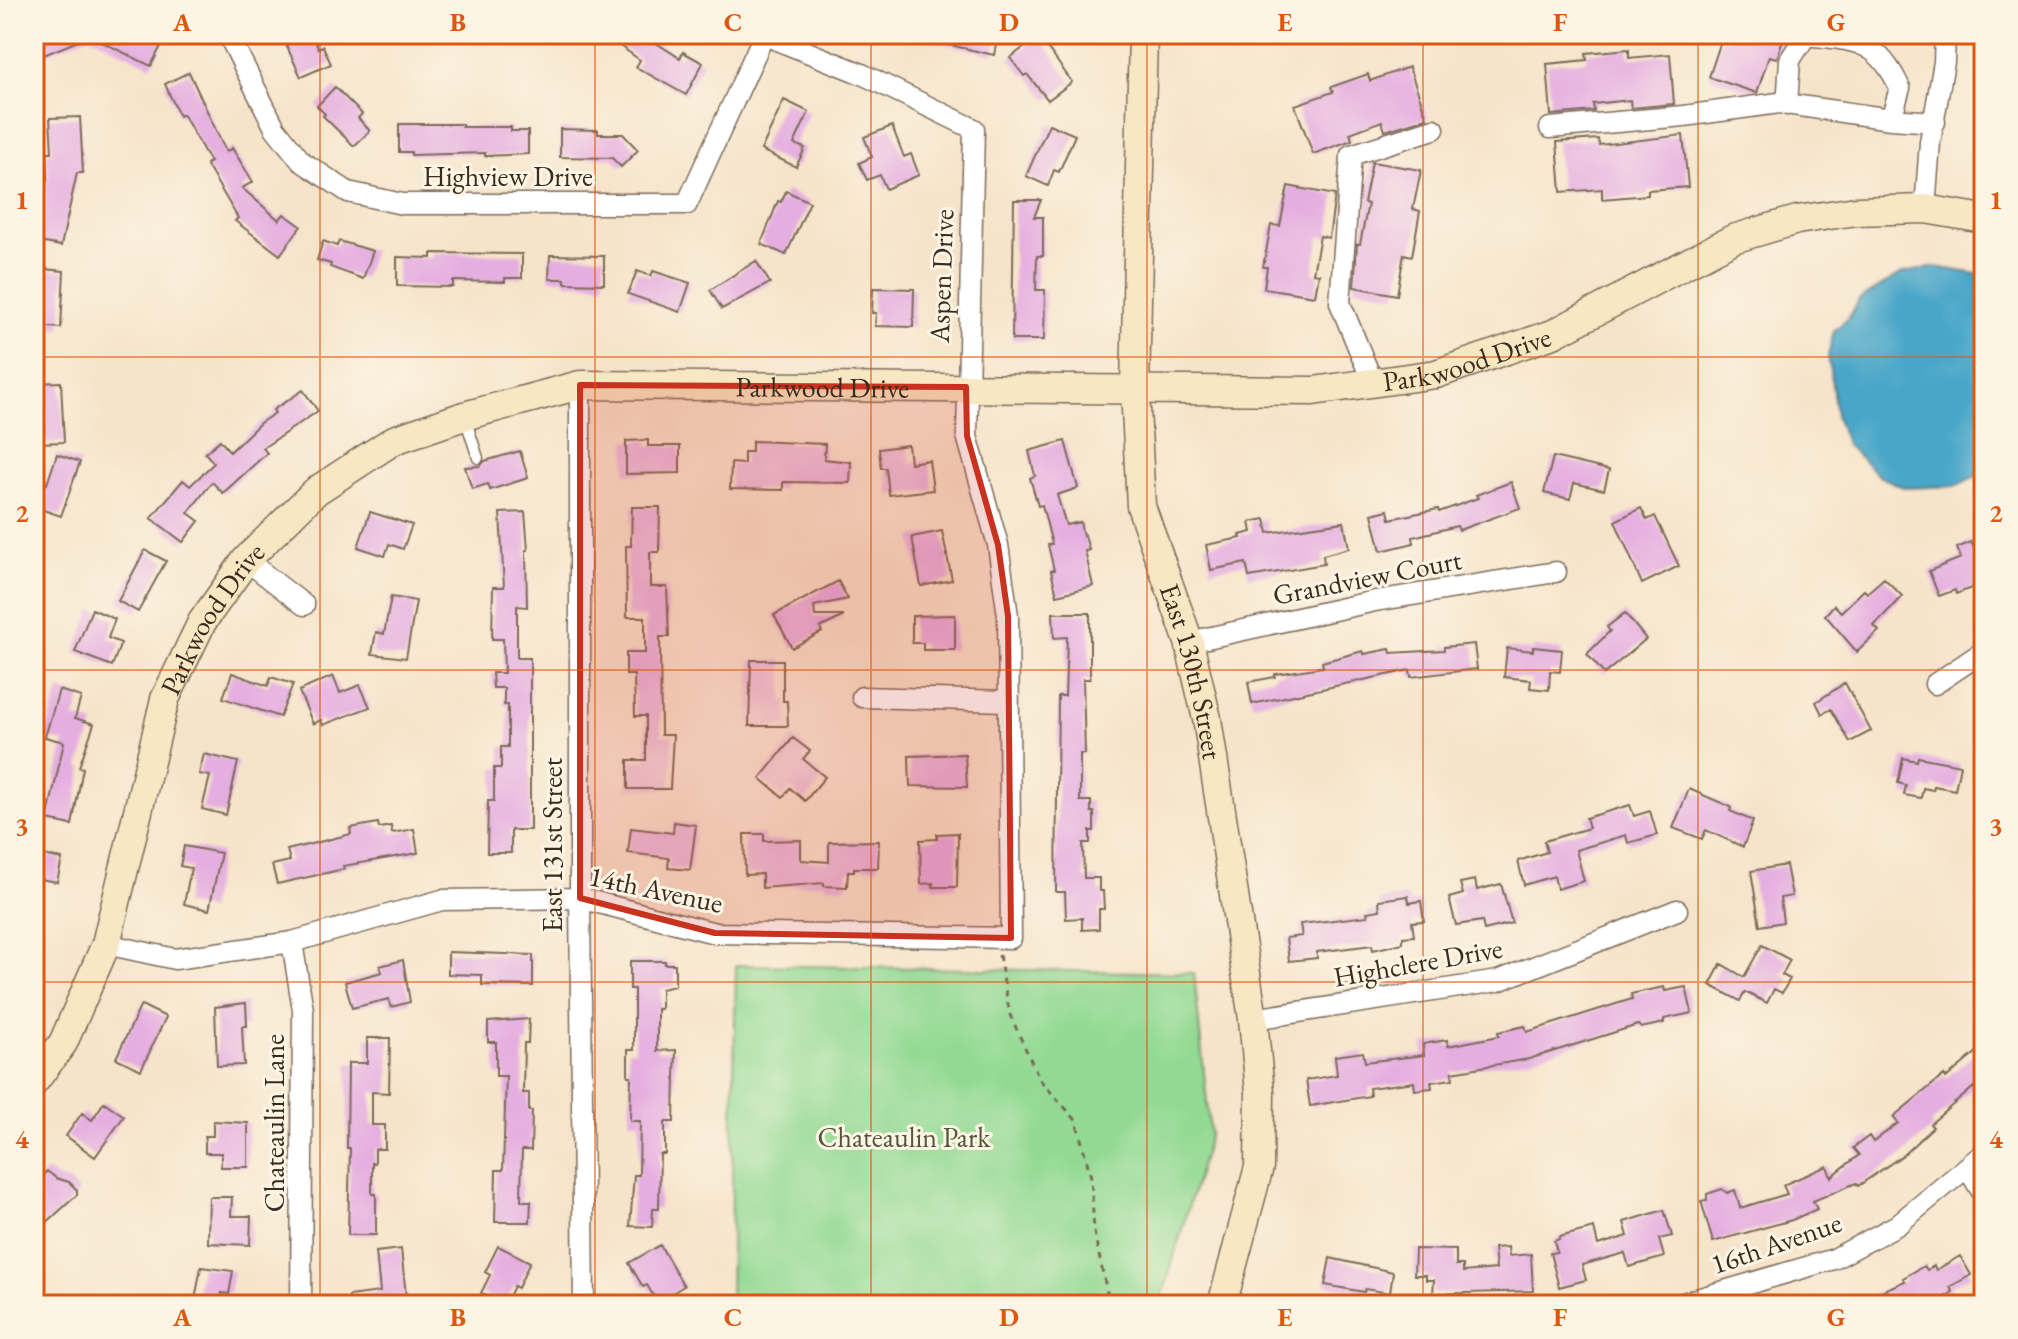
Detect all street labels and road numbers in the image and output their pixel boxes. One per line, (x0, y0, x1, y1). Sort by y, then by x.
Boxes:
street label: Highview Drive (423, 158, 593, 194)
street label: Aspen Drive (921, 208, 961, 345)
street label: Parkwood Drive (1380, 318, 1556, 399)
street label: Parkwood Drive (735, 368, 909, 406)
street label: Parkwood Drive (152, 534, 272, 701)
street label: Grandview Court (1270, 541, 1465, 613)
street label: East 130th Street (1152, 579, 1231, 762)
street label: East 131st Street (534, 757, 570, 932)
street label: 14th Avenue (586, 857, 726, 921)
street label: Highclere Drive (1331, 929, 1505, 995)
street label: Chateaulin Lane (256, 1034, 292, 1212)
street label: 16th Avenue (1706, 1204, 1846, 1282)

